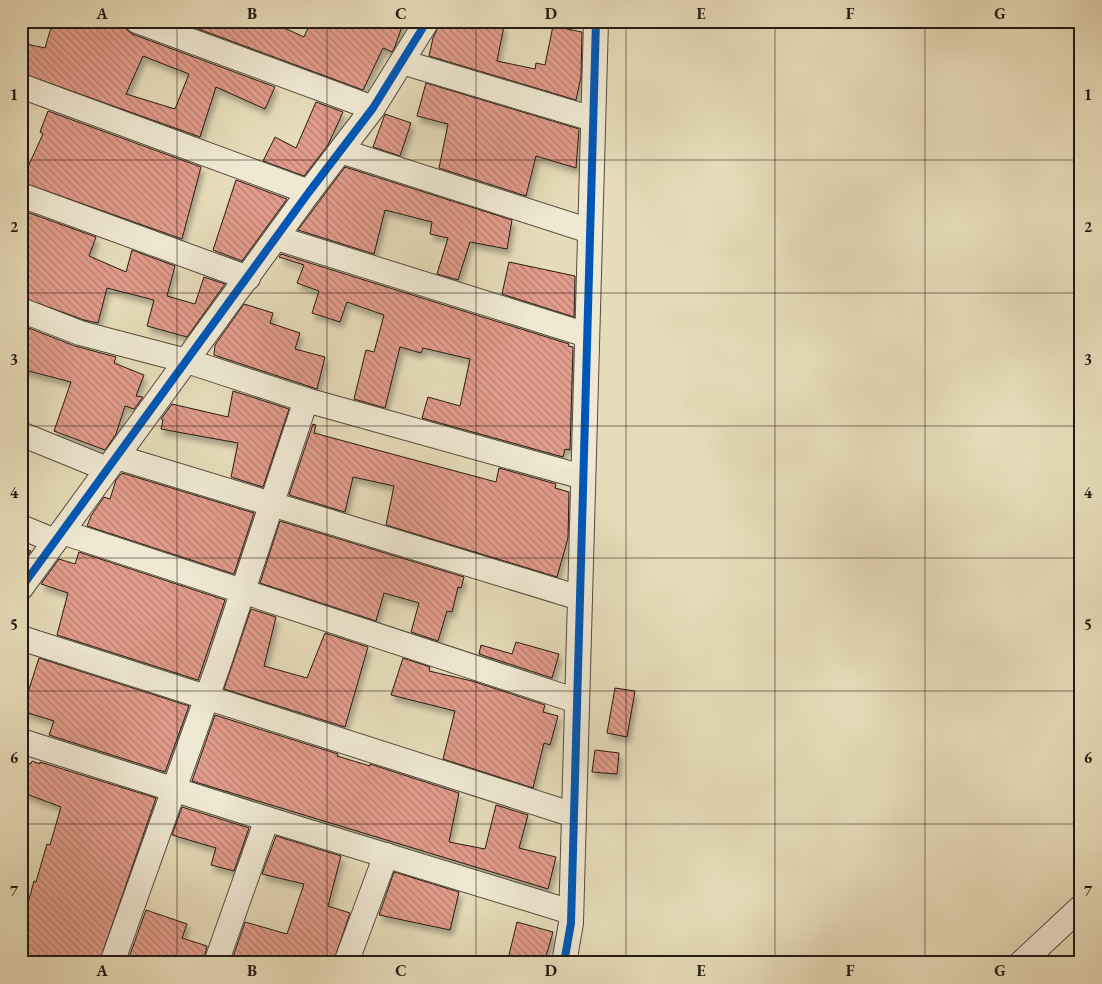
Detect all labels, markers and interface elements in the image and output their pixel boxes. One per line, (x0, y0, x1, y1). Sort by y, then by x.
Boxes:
text: A (95, 3, 108, 24)
text: B (247, 3, 257, 24)
text: C (395, 3, 407, 24)
text: D (545, 3, 557, 24)
text: E (696, 3, 706, 24)
text: F (846, 3, 855, 24)
text: G (994, 3, 1006, 24)
text: 1 (10, 84, 18, 105)
text: 1 (1084, 84, 1092, 105)
text: 2 (10, 216, 19, 237)
text: 2 (1084, 216, 1093, 237)
text: 3 (10, 349, 18, 370)
text: 3 (1084, 349, 1092, 370)
text: 4 (10, 482, 19, 503)
text: 4 (1084, 482, 1093, 503)
text: 5 (10, 614, 18, 635)
text: 5 (1084, 614, 1092, 635)
text: 6 (10, 747, 19, 768)
text: 6 (1084, 747, 1093, 768)
text: 7 (10, 880, 19, 901)
text: 7 (1084, 880, 1093, 901)
text: A (95, 960, 108, 981)
text: B (247, 960, 257, 981)
text: C (395, 960, 407, 981)
text: D (545, 960, 557, 981)
text: E (696, 960, 706, 981)
text: F (846, 960, 855, 981)
text: G (994, 960, 1006, 981)

